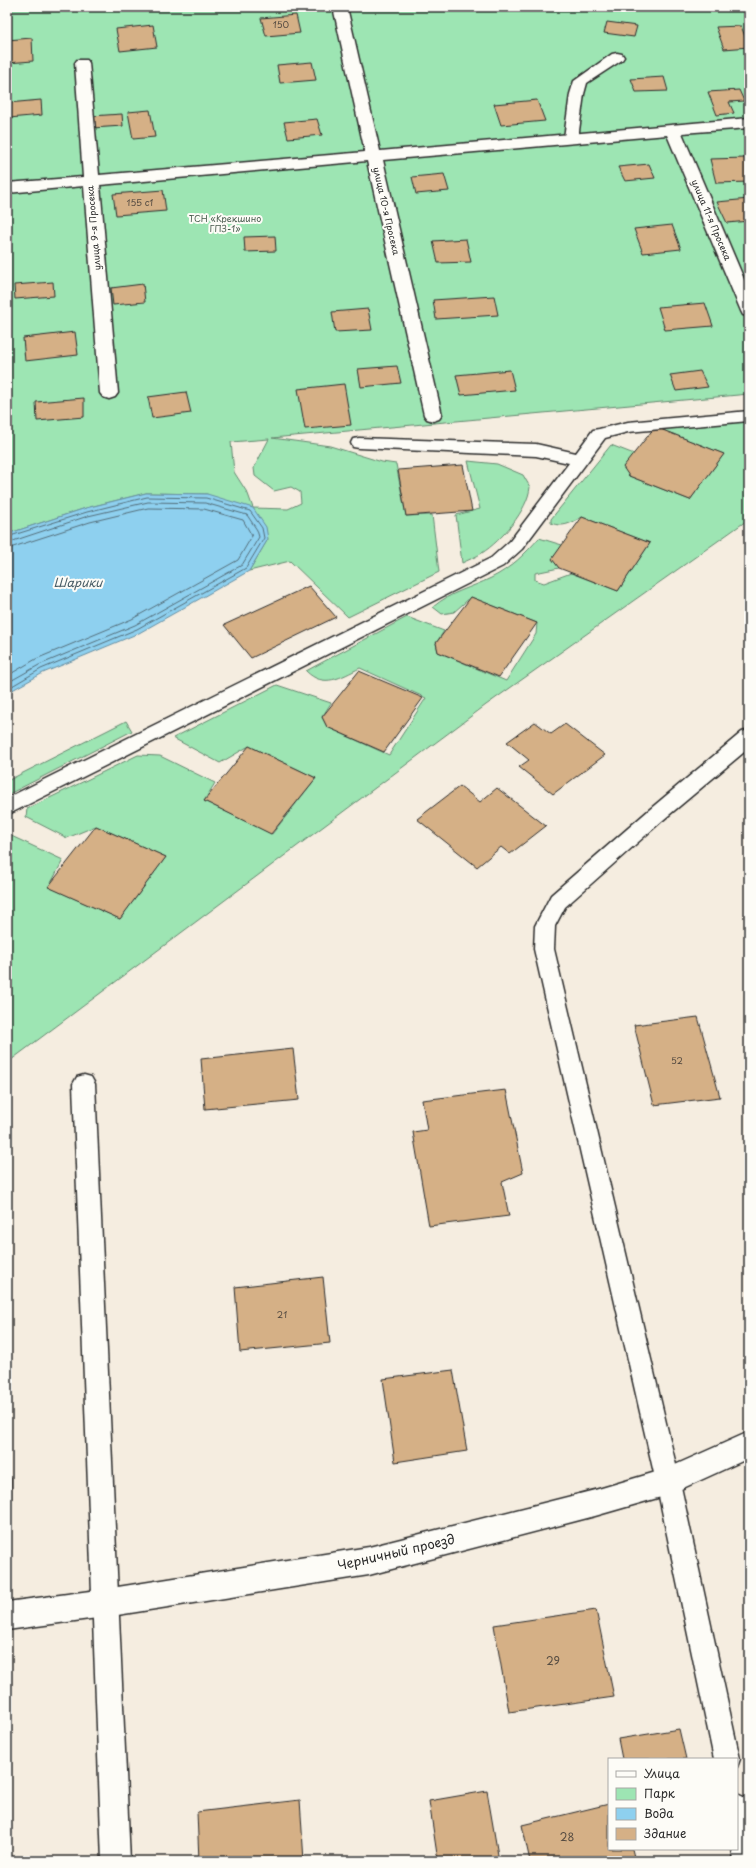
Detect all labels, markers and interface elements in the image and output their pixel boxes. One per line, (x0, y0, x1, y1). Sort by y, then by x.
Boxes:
house number: 150 (273, 17, 290, 31)
street label: улица 10-я Просека (370, 165, 404, 256)
street label: улица 11-я Просека (689, 177, 735, 263)
street label: улица 9-я Просека (82, 185, 104, 271)
house number: 155 с1 (127, 195, 153, 209)
park label: ТСН «Крекшино ГПЗ-1» (189, 211, 261, 235)
water label: Шарики (54, 573, 103, 591)
house number: 52 (671, 1053, 683, 1067)
house number: 21 (277, 1307, 287, 1321)
street label: Черничный проезд (335, 1529, 457, 1574)
house number: 29 (546, 1652, 560, 1669)
legend (608, 1758, 738, 1850)
text: Улица (644, 1764, 680, 1782)
text: Парк (644, 1784, 676, 1802)
text: Вода (644, 1804, 674, 1822)
text: Здание (644, 1824, 686, 1842)
house number: 28 (560, 1828, 574, 1845)

